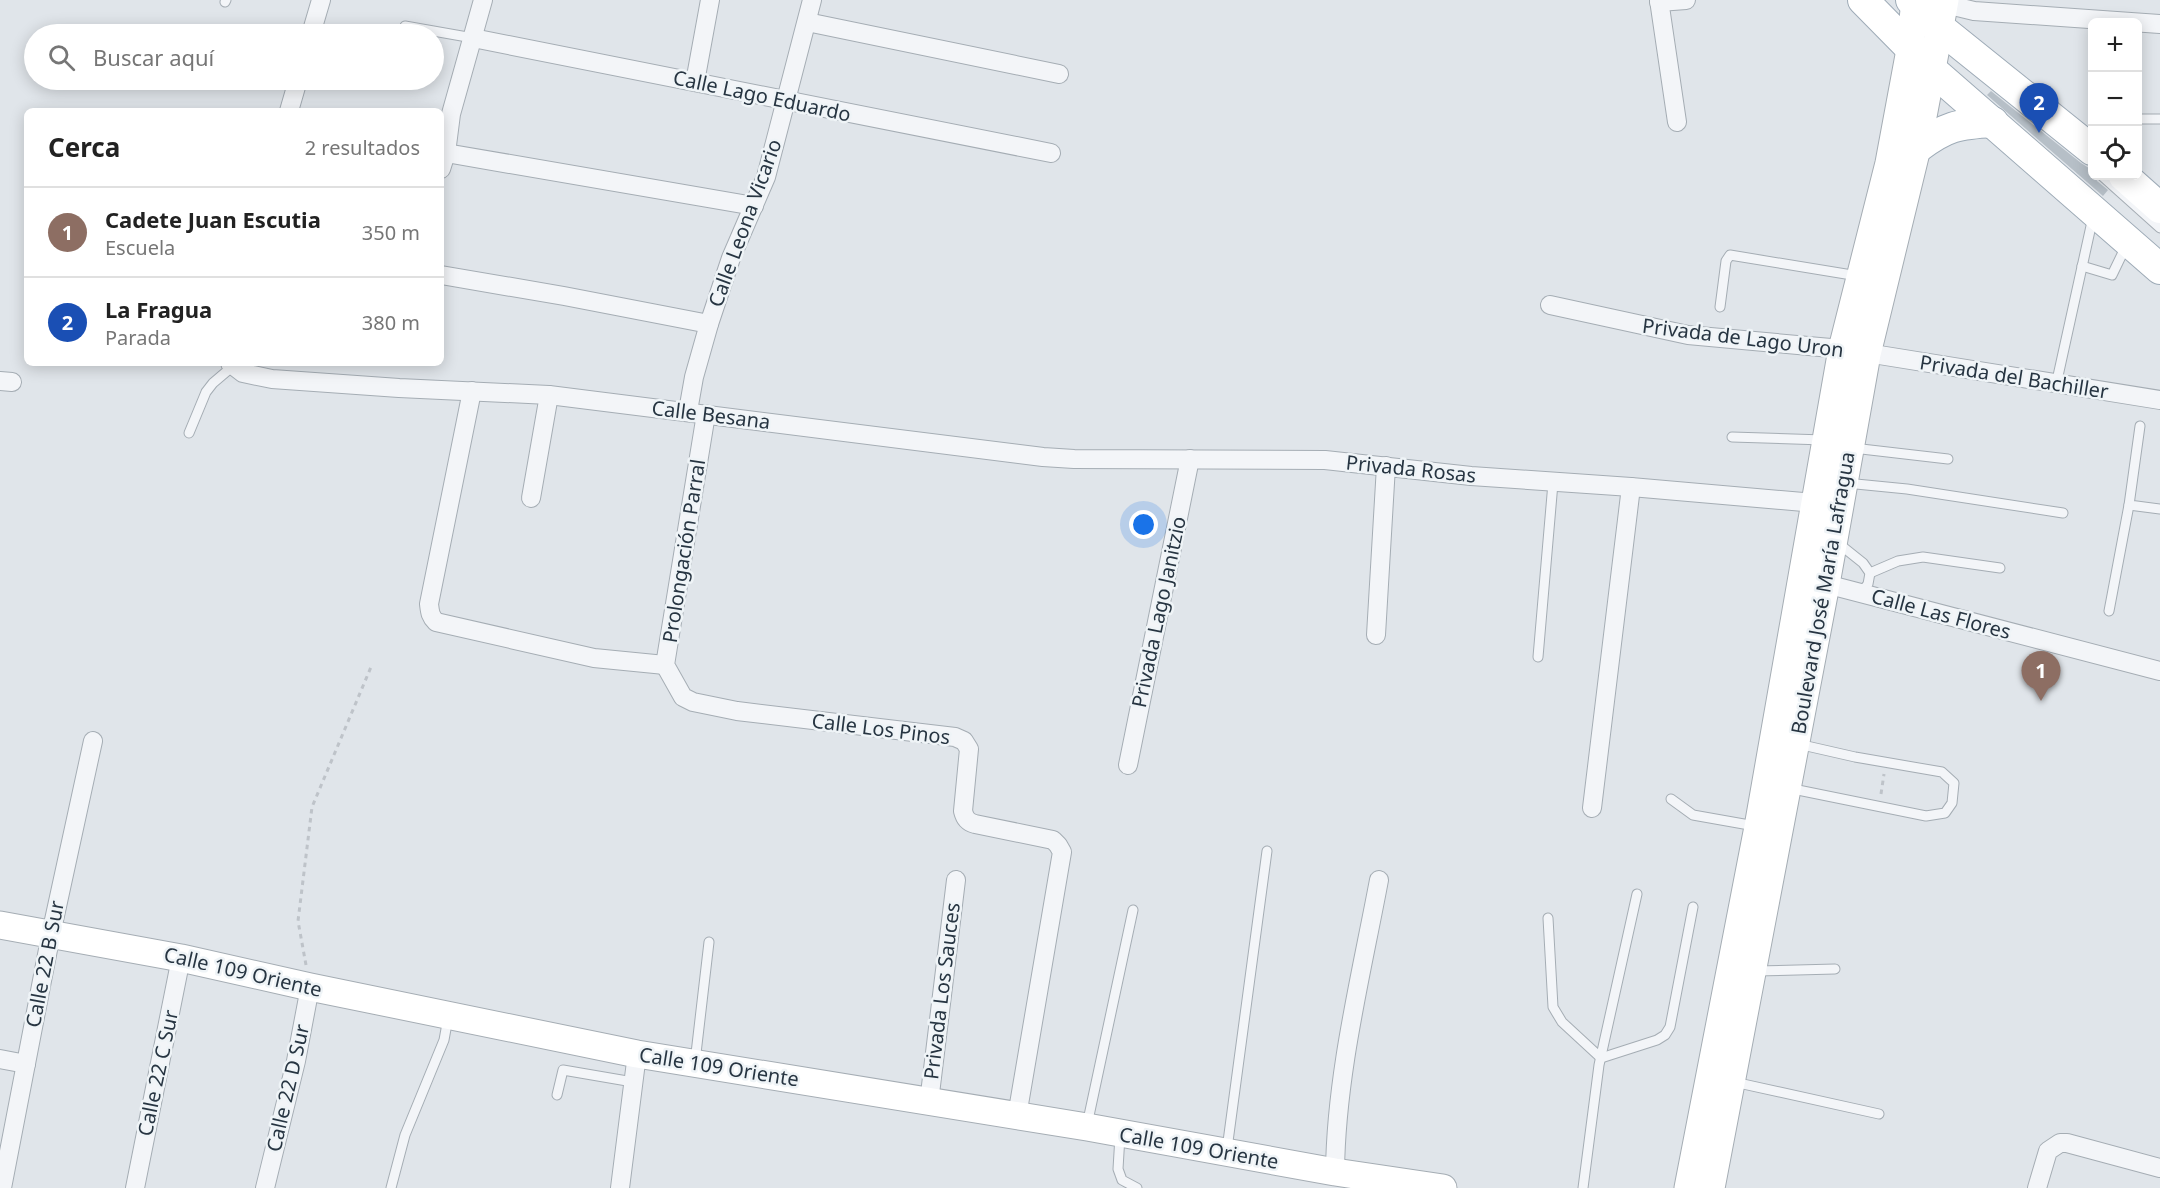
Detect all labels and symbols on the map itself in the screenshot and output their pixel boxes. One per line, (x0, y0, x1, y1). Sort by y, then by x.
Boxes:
street label: Calle Lago Eduardo (671, 63, 854, 128)
pin: 2 (2020, 84, 2058, 133)
street label: Calle Leona Vicario (702, 135, 787, 311)
street label: Privada de Lago Uron (1641, 312, 1845, 363)
street label: Privada del Bachiller (1918, 348, 2110, 405)
street label: Calle Besana (650, 394, 772, 435)
street label: Privada Rosas (1345, 448, 1477, 489)
street label: Boulevard José María Lafragua (1784, 449, 1861, 736)
street label: Prolongación Parral (656, 457, 711, 645)
your location (1129, 510, 1158, 539)
street label: Privada Lago Janitzio (1125, 514, 1192, 710)
street label: Calle Las Flores (1868, 582, 2014, 645)
pin: 1 (2022, 652, 2060, 701)
street label: Calle Los Pinos (810, 707, 952, 750)
street label: Calle 22 B Sur (19, 898, 70, 1030)
street label: Privada Los Sauces (917, 901, 966, 1081)
street label: Calle 109 Oriente (161, 940, 325, 1003)
street label: Calle 22 C Sur (131, 1007, 184, 1138)
street label: Calle 22 D Sur (260, 1021, 315, 1154)
street label: Calle 109 Oriente (637, 1041, 801, 1092)
street label: Calle 109 Oriente (1117, 1120, 1281, 1175)

